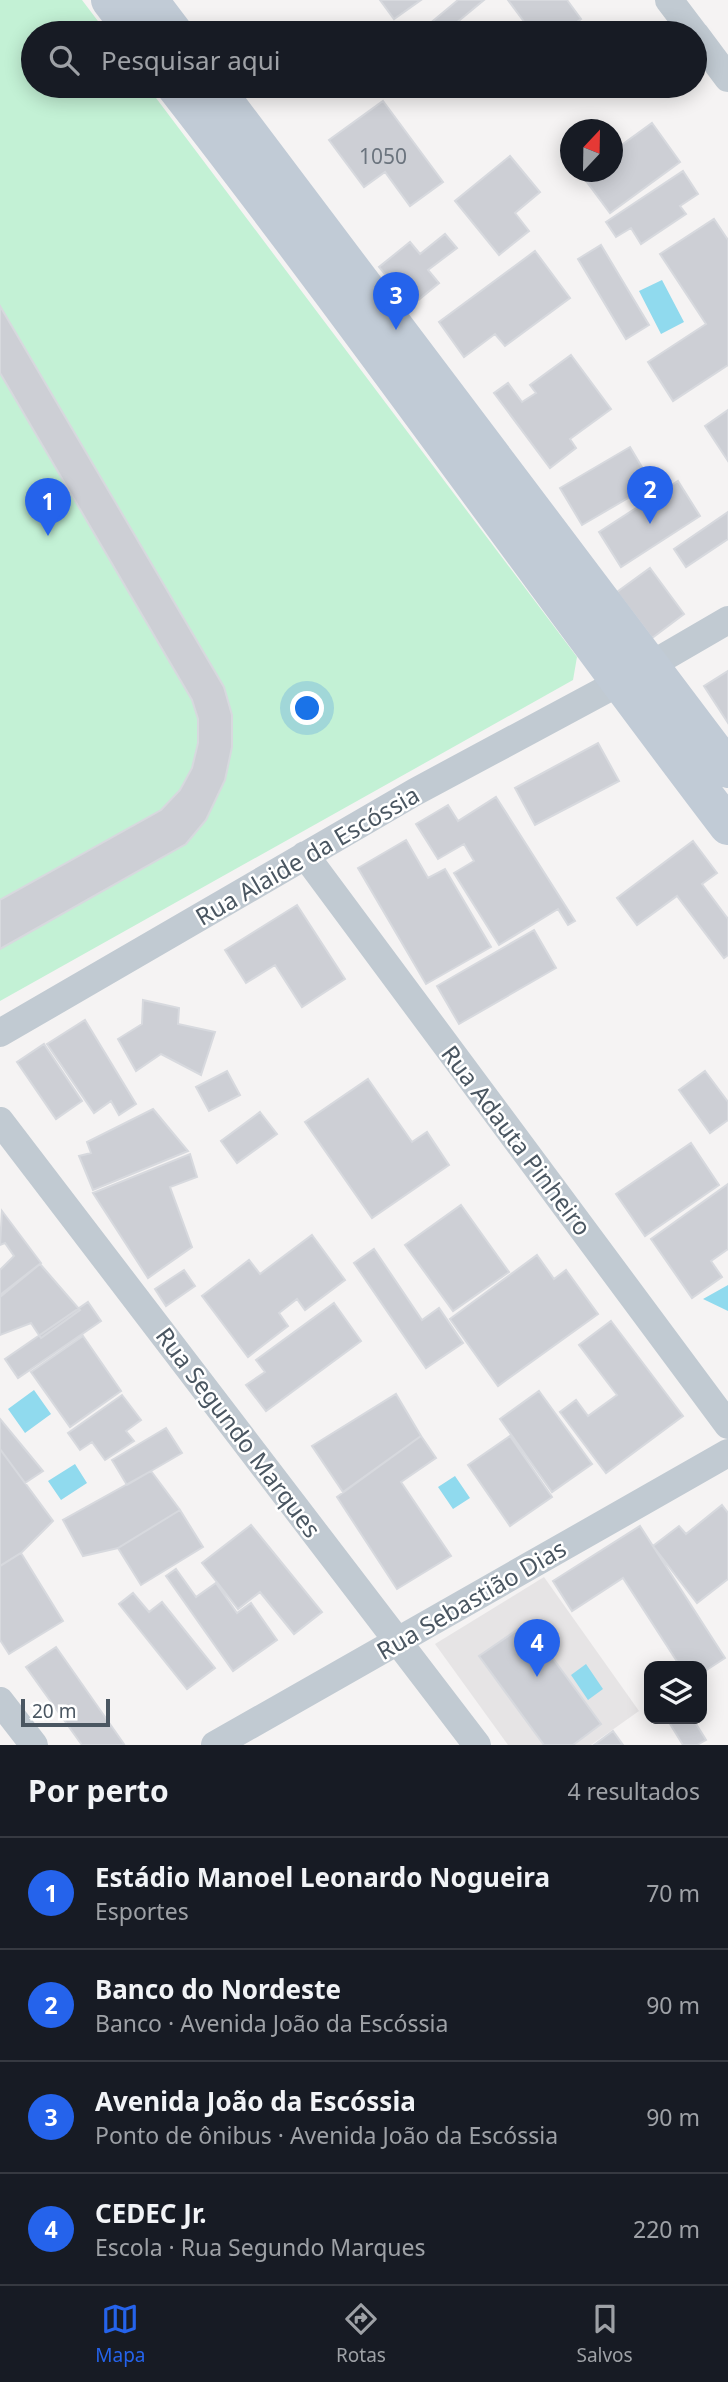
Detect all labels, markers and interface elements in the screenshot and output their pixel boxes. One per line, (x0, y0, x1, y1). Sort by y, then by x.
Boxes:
search box (21, 21, 707, 98)
icon: search (45, 41, 83, 79)
text: Pesquisar aqui (101, 42, 281, 78)
north arrow (560, 119, 623, 182)
house number: 1050 (359, 142, 407, 170)
pin: 3 (373, 272, 419, 330)
pin: 2 (627, 466, 673, 524)
pin: 1 (25, 478, 71, 536)
your location (290, 691, 324, 725)
street label: Rua Alaide da Escóssia (189, 777, 425, 933)
street label: Rua Adauta Pinheiro (435, 1038, 599, 1242)
street label: Rua Segundo Marques (149, 1320, 329, 1544)
street label: Rua Sebastião Dias (370, 1531, 572, 1667)
pin: 4 (514, 1619, 560, 1677)
map controls (644, 1661, 707, 1724)
button: layers (644, 1661, 707, 1724)
scale bar (21, 1696, 110, 1728)
text: 20 m (32, 1698, 76, 1724)
text: Por perto (28, 1770, 169, 1811)
text: 4 resultados (567, 1775, 700, 1807)
text: Estádio Manoel Leonardo Nogueira (95, 1859, 550, 1895)
text: 1 (44, 1877, 58, 1909)
text: 70 m (646, 1877, 700, 1909)
text: Esportes (95, 1895, 189, 1927)
text: Banco do Nordeste (95, 1971, 341, 2007)
text: 2 (44, 1989, 58, 2021)
text: 90 m (646, 1989, 700, 2021)
text: Banco · Avenida João da Escóssia (95, 2007, 448, 2039)
text: Avenida João da Escóssia (95, 2083, 416, 2119)
text: 3 (44, 2101, 58, 2133)
text: 90 m (646, 2101, 700, 2133)
text: Ponto de ônibus · Avenida João da Escóssia (95, 2119, 558, 2151)
text: CEDEC Jr. (95, 2195, 207, 2231)
text: 4 (44, 2213, 58, 2245)
text: 220 m (633, 2213, 700, 2245)
text: Escola · Rua Segundo Marques (95, 2231, 426, 2263)
tab: Mapa (95, 2300, 146, 2368)
tab: Rotas (336, 2300, 386, 2368)
tab: Salvos (576, 2300, 633, 2368)

